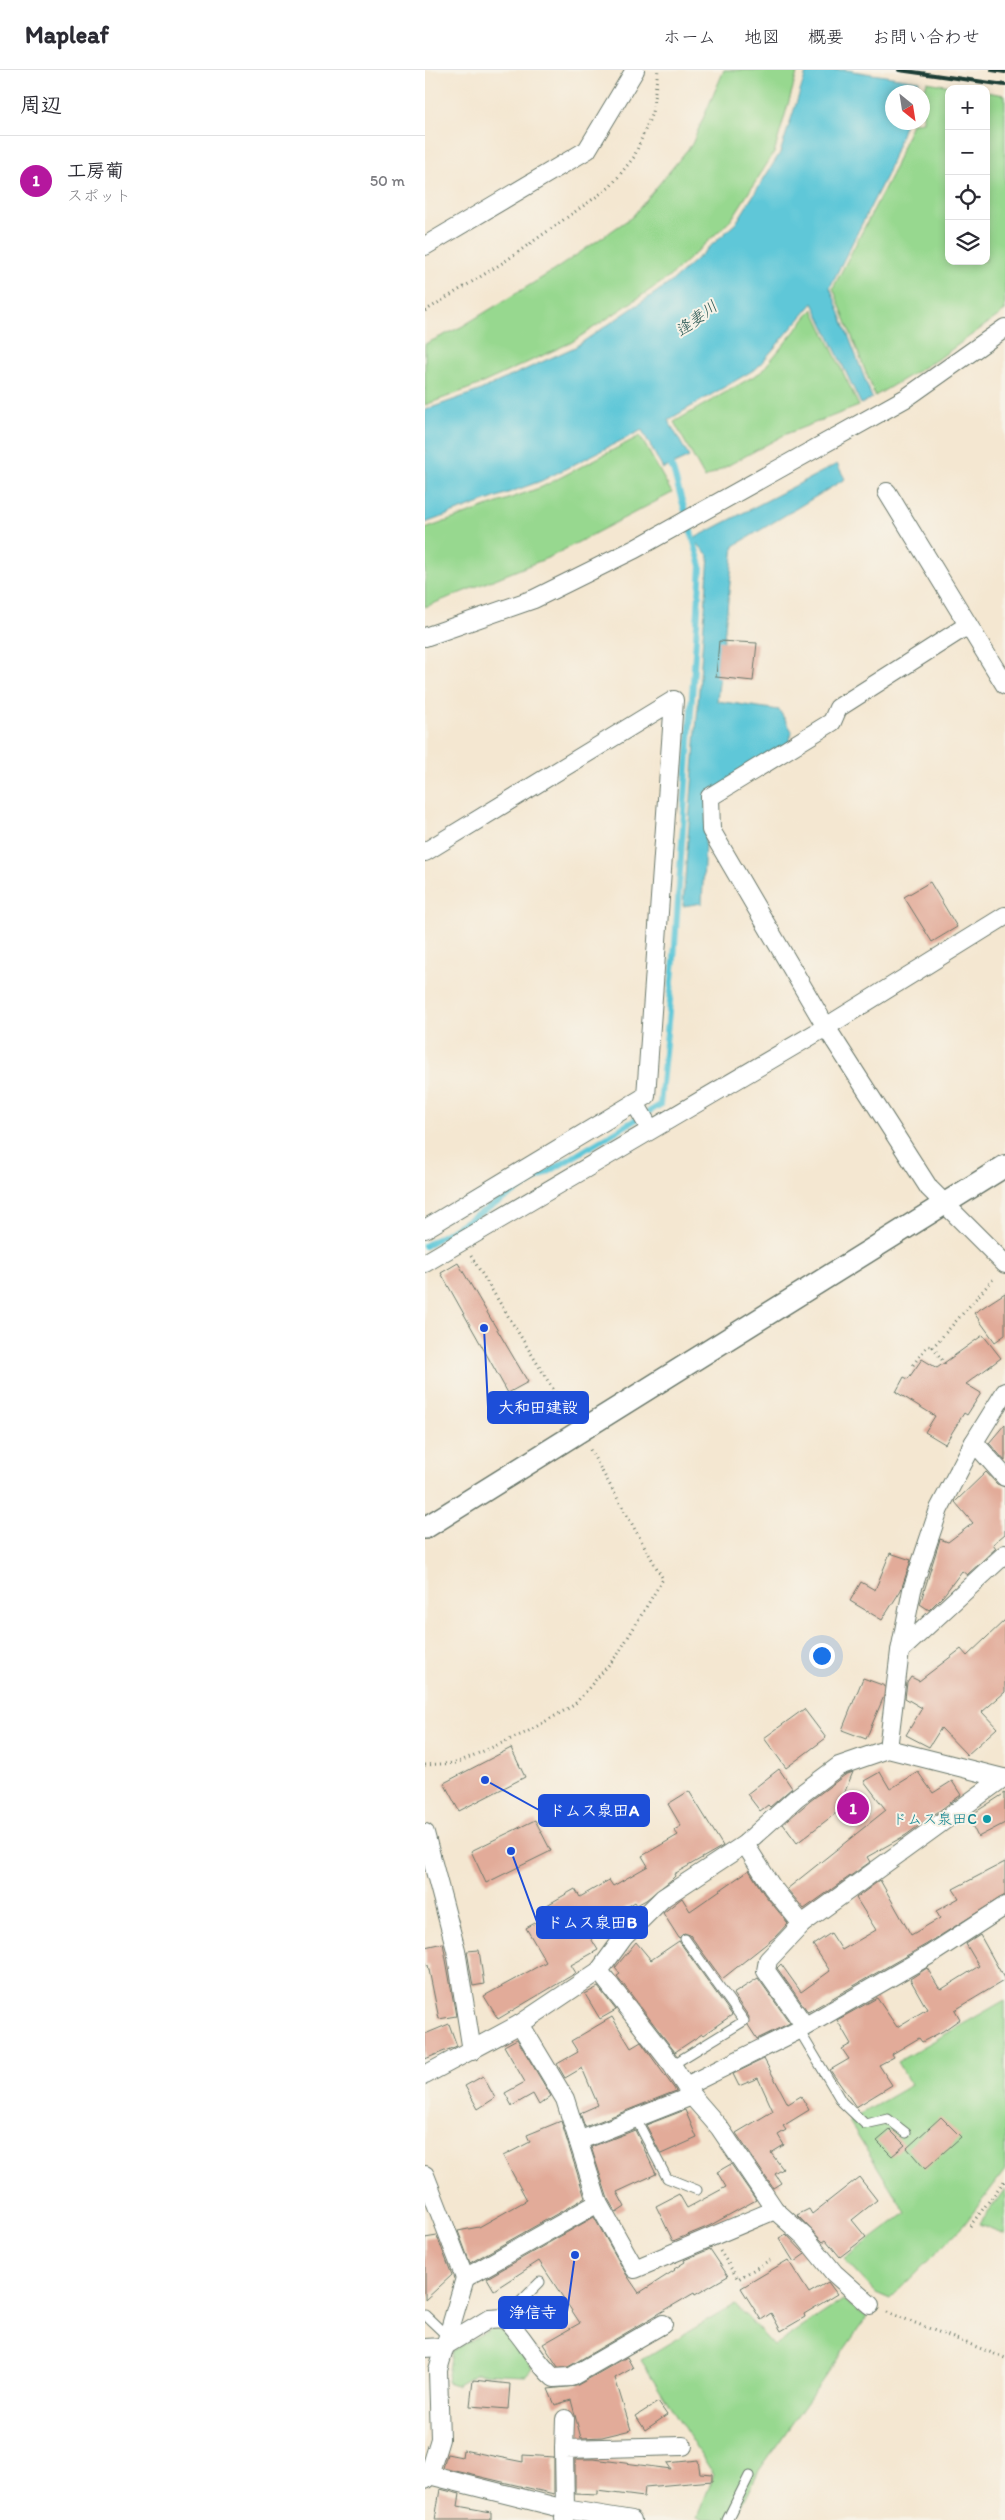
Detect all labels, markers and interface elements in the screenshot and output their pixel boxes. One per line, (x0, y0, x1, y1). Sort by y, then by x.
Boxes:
text: Mapleaf (25, 20, 109, 49)
text: ホーム (663, 26, 716, 48)
text: 地図 (744, 26, 780, 48)
text: 概要 (808, 26, 844, 48)
text: お問い合わせ (872, 26, 980, 48)
north arrow (885, 85, 930, 130)
map controls (945, 85, 990, 265)
button: + (945, 85, 990, 130)
text: 周辺 (20, 92, 62, 117)
button: − (945, 130, 990, 175)
text: 工房葡 (67, 159, 124, 182)
text: 1 (32, 171, 40, 190)
text: 50 m (370, 171, 405, 190)
button: locate (945, 175, 990, 220)
text: スポット (67, 186, 131, 205)
button: layers (945, 220, 990, 265)
water label: 逢妻川 (671, 296, 721, 340)
callout: 大和田建設 (488, 1392, 588, 1423)
text: 大和田建設 (498, 1398, 578, 1417)
your location (809, 1643, 835, 1669)
pin: 1 (837, 1789, 869, 1827)
callout: ドムス泉田A (539, 1795, 649, 1826)
text: ドムス泉田A (549, 1801, 640, 1820)
place label: ドムス泉田C (892, 1810, 977, 1828)
marker: ドムス泉田C (981, 1813, 993, 1825)
callout: ドムス泉田B (537, 1907, 647, 1938)
text: ドムス泉田B (547, 1913, 638, 1932)
callout: 浄信寺 (499, 2297, 567, 2328)
text: 浄信寺 (509, 2303, 557, 2322)

